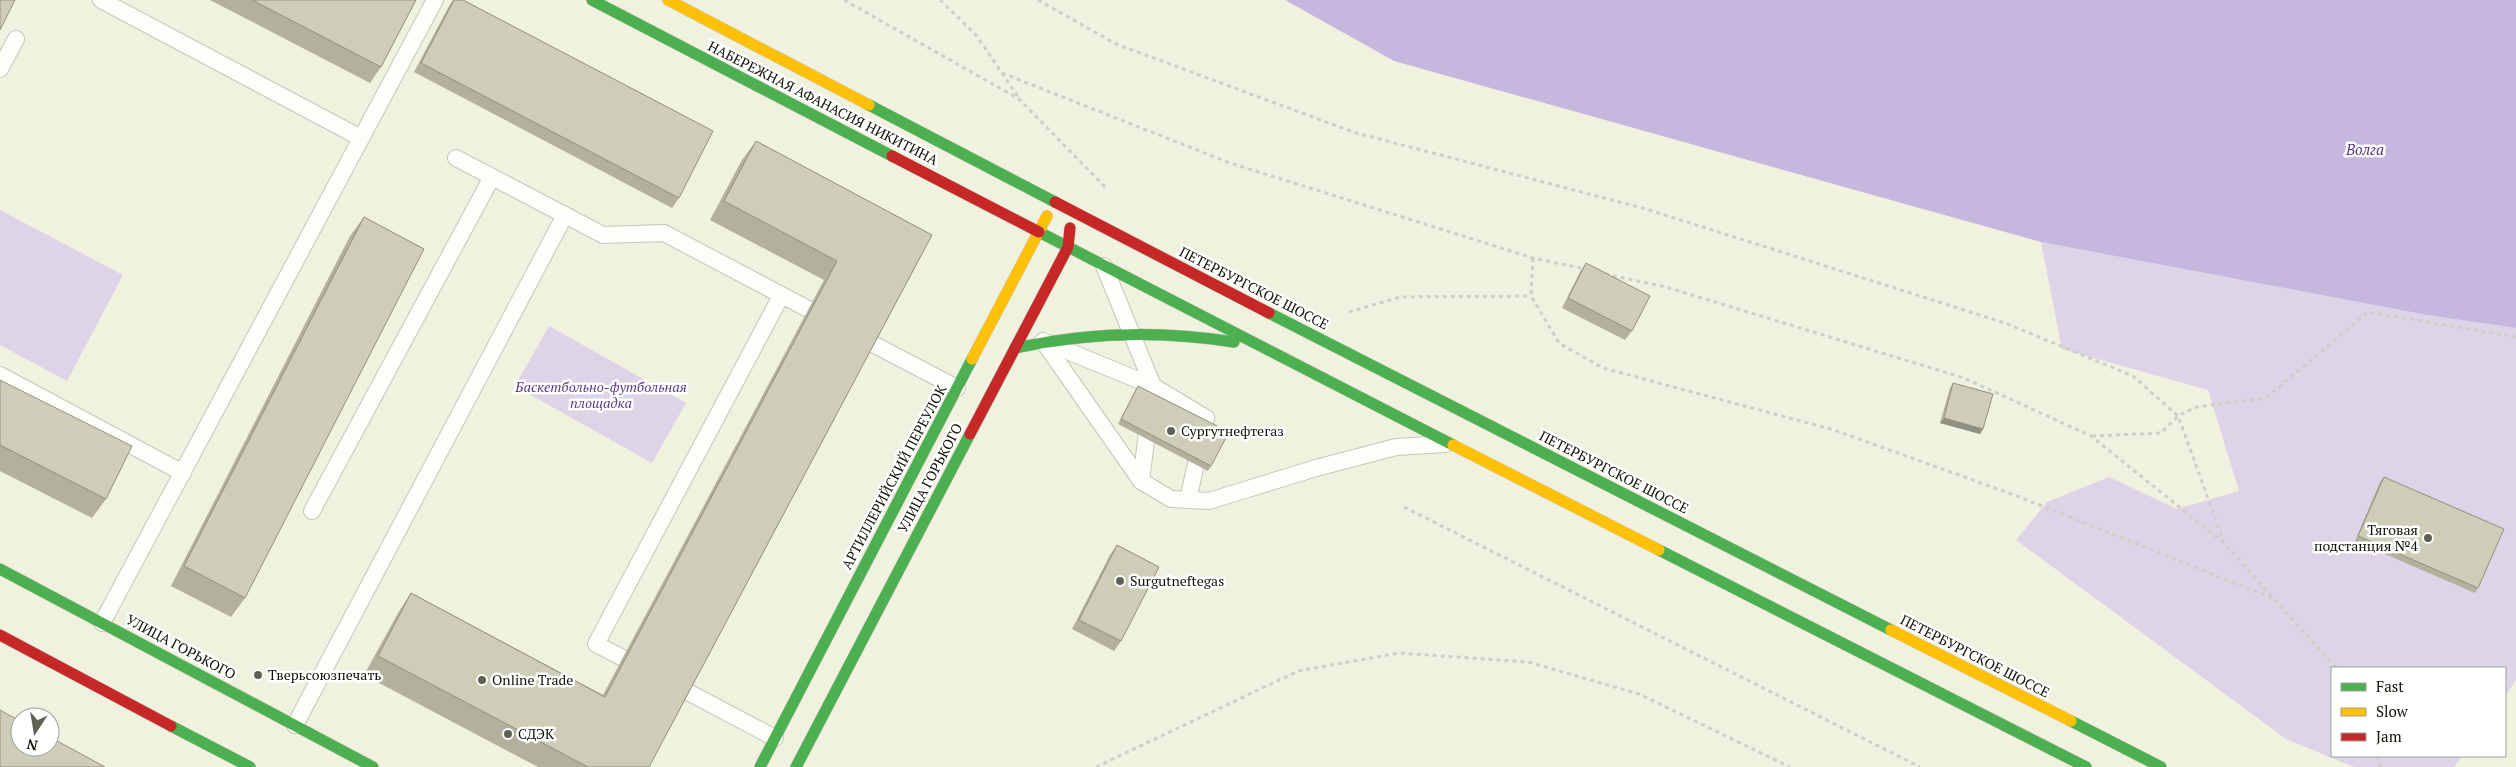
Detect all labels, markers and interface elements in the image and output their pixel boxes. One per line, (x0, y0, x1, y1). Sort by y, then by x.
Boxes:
street label: НАБЕРЕЖНАЯ АФАНАСИЯ НИКИТИНА (705, 36, 942, 169)
water label: Волга (2345, 139, 2384, 159)
street label: ПЕТЕРБУРГСКОЕ ШОССЕ (1176, 242, 1332, 334)
park label: Баскетбольно-футбольная площадка (514, 377, 687, 412)
street label: АРТИЛЛЕРИЙСКИЙ ПЕРЕУЛОК (837, 380, 951, 572)
street label: УЛИЦА ГОРЬКОГО (893, 420, 967, 536)
place label: Сургутнефтегаз (1181, 421, 1284, 440)
marker: Сургутнефтегаз (1165, 425, 1177, 437)
street label: ПЕТЕРБУРГСКОЕ ШОССЕ (1536, 426, 1692, 518)
place label: Тяговая подстанция №4 (2314, 520, 2419, 555)
marker: Тяговая подстанция №4 (2422, 532, 2434, 544)
place label: Surgutneftegas (1130, 571, 1224, 590)
marker: Surgutneftegas (1114, 575, 1126, 587)
street label: УЛИЦА ГОРЬКОГО (123, 610, 239, 684)
street label: ПЕТЕРБУРГСКОЕ ШОССЕ (1897, 610, 2053, 702)
place label: Тверьсоюзпечать (268, 665, 381, 684)
legend (2331, 667, 2506, 757)
marker: Тверьсоюзпечать (252, 669, 264, 681)
place label: Online Trade (492, 670, 573, 689)
marker: Online Trade (476, 674, 488, 686)
text: Fast (2376, 676, 2404, 696)
text: Slow (2376, 701, 2409, 721)
north arrow (10, 707, 60, 757)
place label: СДЭК (518, 724, 555, 743)
text: Jam (2376, 726, 2402, 746)
marker: СДЭК (502, 728, 514, 740)
text: N (25, 735, 39, 756)

